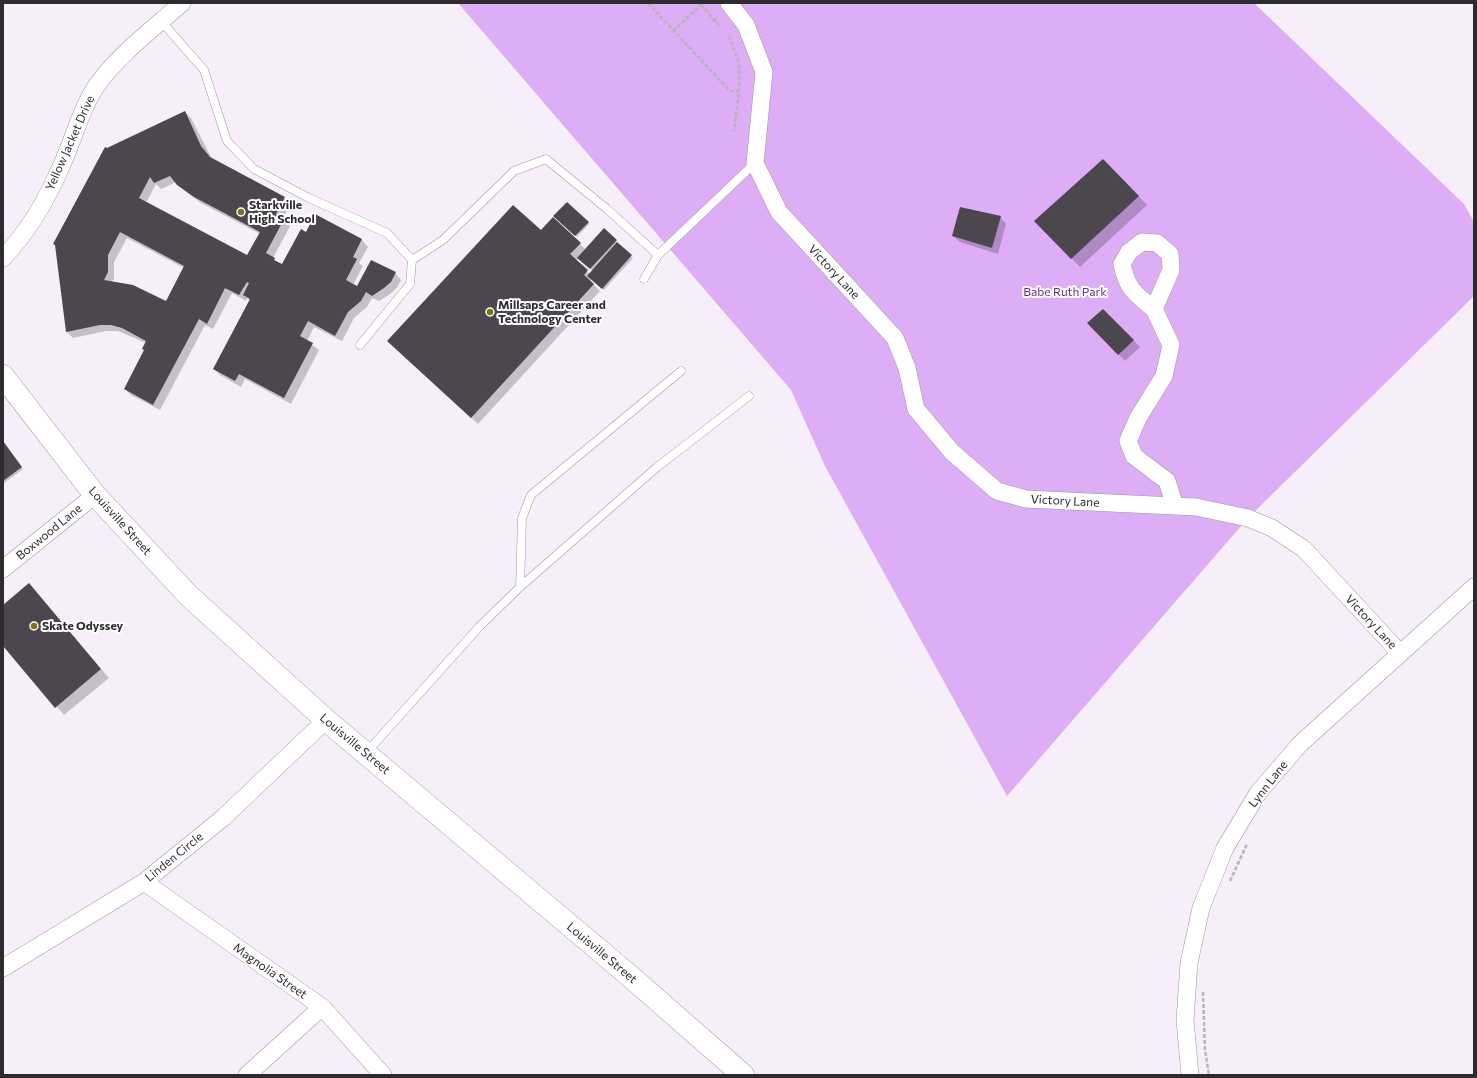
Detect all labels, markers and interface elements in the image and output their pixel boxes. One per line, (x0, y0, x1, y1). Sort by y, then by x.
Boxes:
street label: Yellow Jacket Drive (43, 93, 97, 193)
place label: Starkville High School (249, 198, 315, 226)
marker: Starkville High School (236, 207, 246, 217)
street label: Victory Lane (805, 242, 863, 302)
park label: Babe Ruth Park (1023, 285, 1107, 299)
place label: Millsaps Career and Technology Center (498, 298, 606, 326)
marker: Millsaps Career and Technology Center (485, 307, 495, 317)
street label: Louisville Street (86, 484, 154, 558)
street label: Victory Lane (1030, 492, 1100, 510)
street label: Boxwood Lane (13, 501, 85, 563)
street label: Victory Lane (1342, 592, 1400, 652)
place label: Skate Odyssey (42, 619, 123, 633)
marker: Skate Odyssey (29, 621, 39, 631)
street label: Louisville Street (317, 711, 393, 777)
street label: Lynn Lane (1245, 758, 1291, 810)
street label: Linden Circle (142, 829, 206, 885)
street label: Louisville Street (564, 920, 640, 986)
street label: Magnolia Street (230, 940, 310, 1002)

